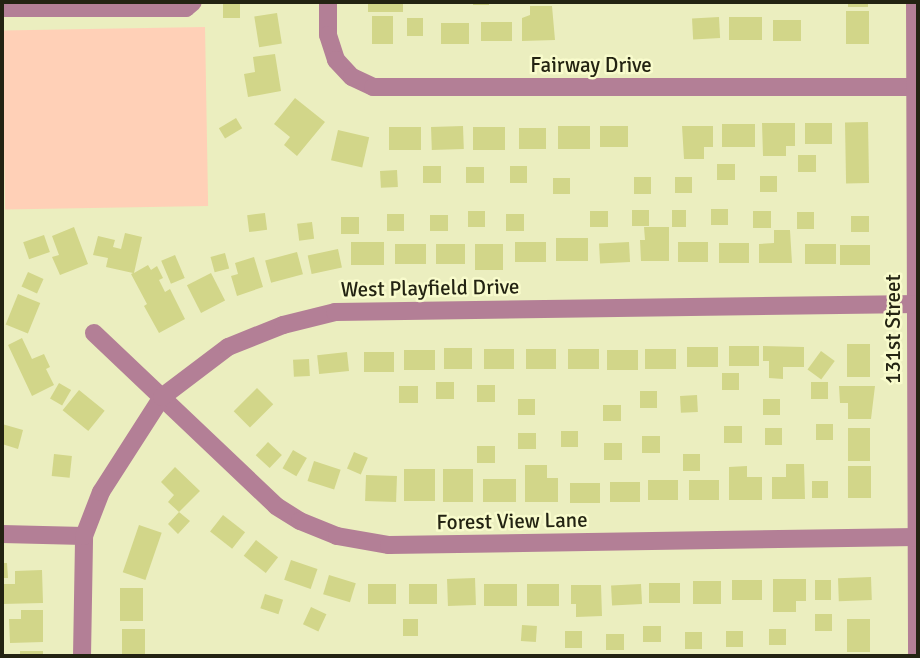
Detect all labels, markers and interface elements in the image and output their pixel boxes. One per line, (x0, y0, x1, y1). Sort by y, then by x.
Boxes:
street label: Fairway Drive (530, 52, 652, 78)
street label: West Playfield Drive (340, 274, 520, 302)
street label: 131st Street (880, 274, 906, 384)
street label: Forest View Lane (436, 507, 588, 535)

